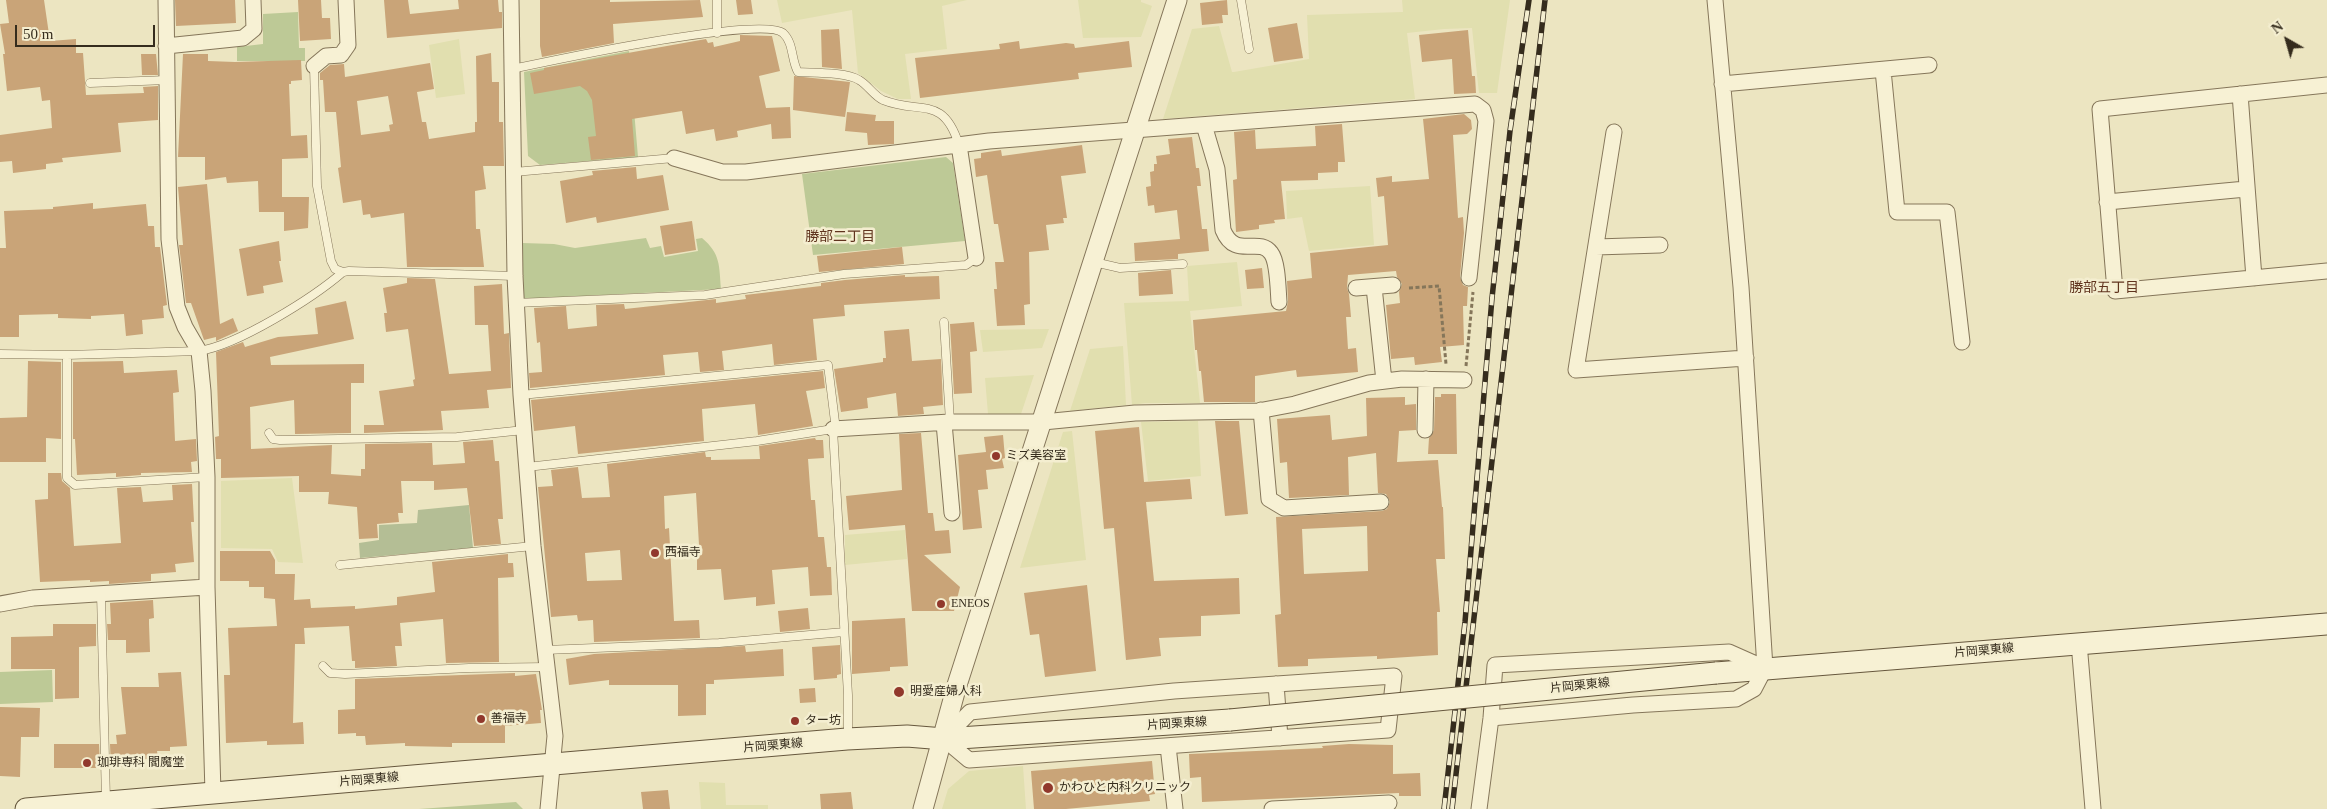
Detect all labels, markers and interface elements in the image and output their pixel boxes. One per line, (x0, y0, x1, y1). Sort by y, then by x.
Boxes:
scale bar (18, 15, 158, 47)
north arrow (2262, 15, 2312, 65)
text: N (2269, 19, 2286, 37)
text: 50 m (23, 26, 53, 42)
district label: 勝部二丁目 (805, 229, 875, 245)
district label: 勝部五丁目 (2069, 280, 2139, 296)
place label: ミズ美容室 (1006, 449, 1066, 463)
marker: ミズ美容室 (990, 450, 1002, 462)
place label: 西福寺 (665, 546, 701, 560)
marker: 西福寺 (649, 547, 661, 559)
place label: ENEOS (951, 597, 990, 611)
marker: ENEOS (935, 598, 947, 610)
street label: 片岡栗東線 (1953, 641, 2015, 661)
street label: 片岡栗東線 (1549, 676, 1611, 696)
marker: 明愛産婦人科 (892, 685, 906, 699)
place label: 明愛産婦人科 (910, 685, 982, 699)
place label: 善福寺 (491, 712, 527, 726)
marker: 善福寺 (475, 713, 487, 725)
place label: ター坊 (805, 714, 841, 728)
marker: ター坊 (789, 715, 801, 727)
street label: 片岡栗東線 (1147, 715, 1207, 733)
street label: 片岡栗東線 (742, 736, 804, 756)
place label: 珈琲専科 閻魔堂 (97, 756, 184, 770)
marker: 珈琲専科 閻魔堂 (81, 757, 93, 769)
street label: 片岡栗東線 (338, 770, 400, 790)
marker: かわひと内科クリニック (1041, 781, 1055, 795)
place label: かわひと内科クリニック (1059, 781, 1191, 795)

